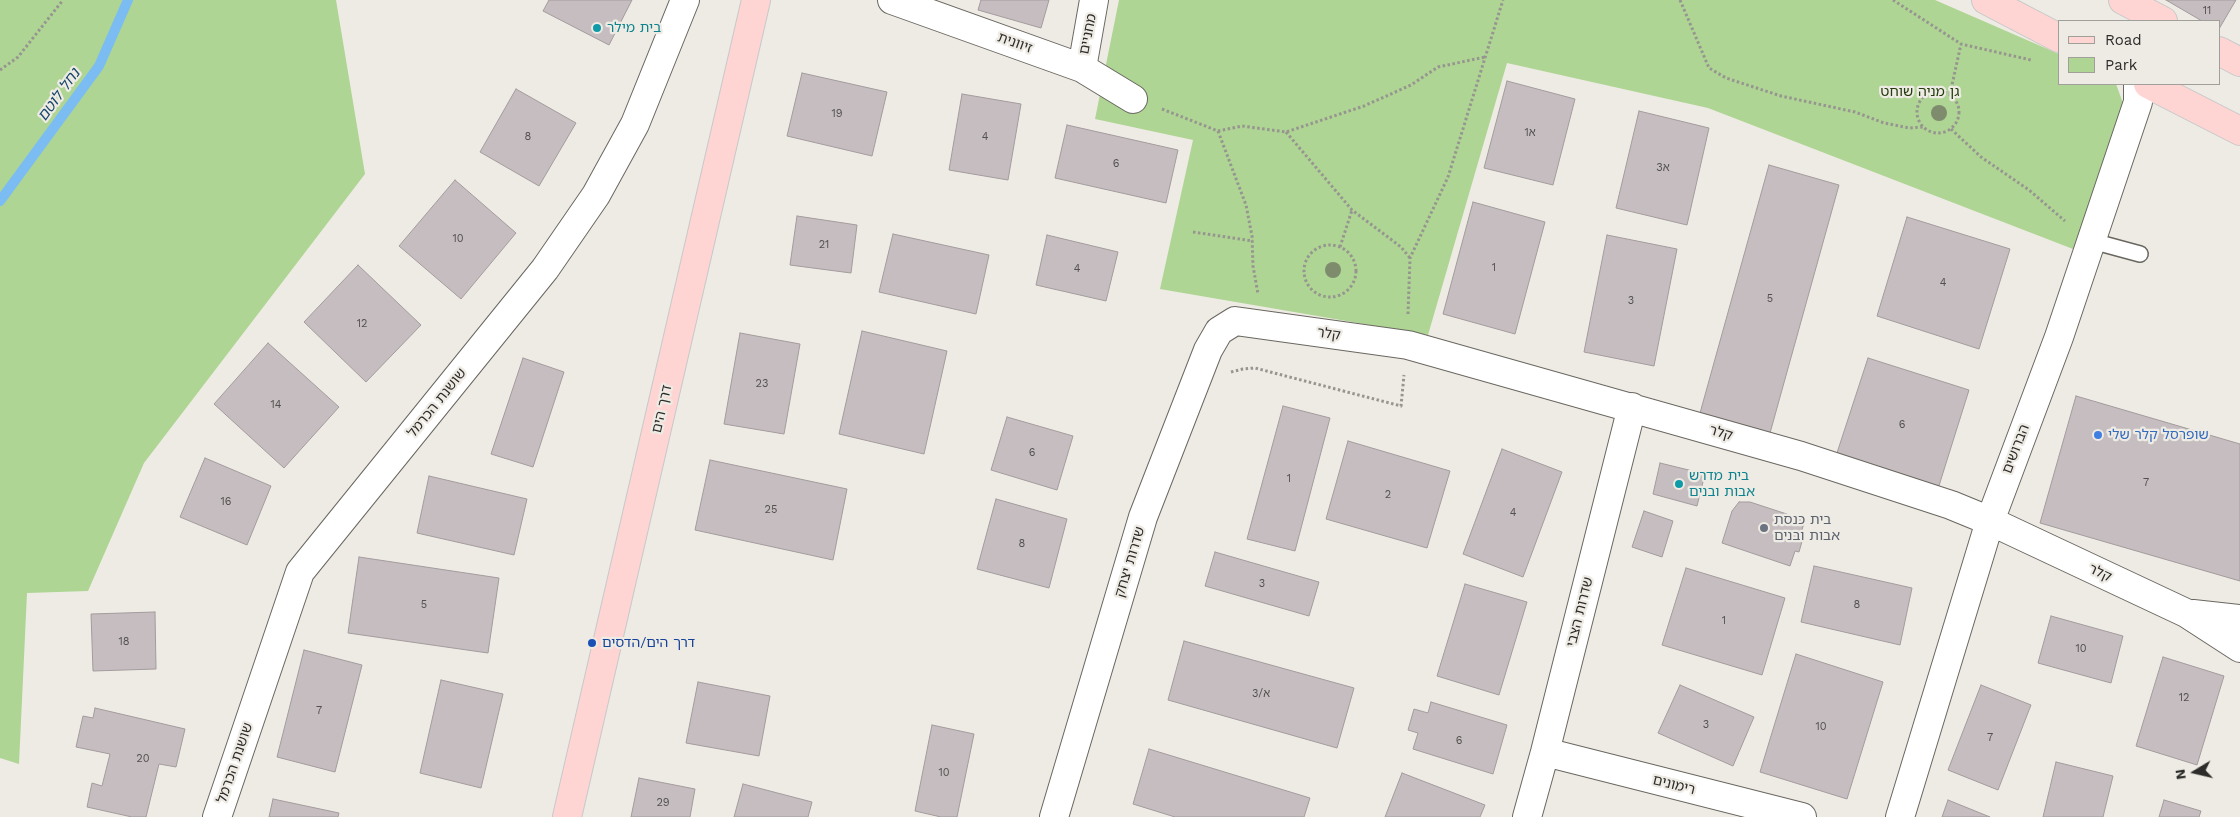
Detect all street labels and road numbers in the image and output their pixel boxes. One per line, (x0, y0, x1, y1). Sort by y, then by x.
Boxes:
street label: מחניים (1076, 12, 1100, 56)
street label: זיוונית (995, 29, 1035, 57)
street label: קלר (1316, 324, 1342, 344)
street label: שושנת הכרמל (404, 365, 470, 441)
street label: דרך הים (648, 383, 676, 435)
street label: קלר (1707, 422, 1735, 444)
street label: הברושים (1999, 422, 2033, 476)
street label: שדרות יצחק (1111, 525, 1149, 599)
street label: קלר (2086, 560, 2114, 586)
street label: שדרות הצבי (1563, 575, 1597, 649)
street label: שושנת הכרמל (213, 721, 257, 805)
street label: רימונים (1651, 772, 1697, 798)

